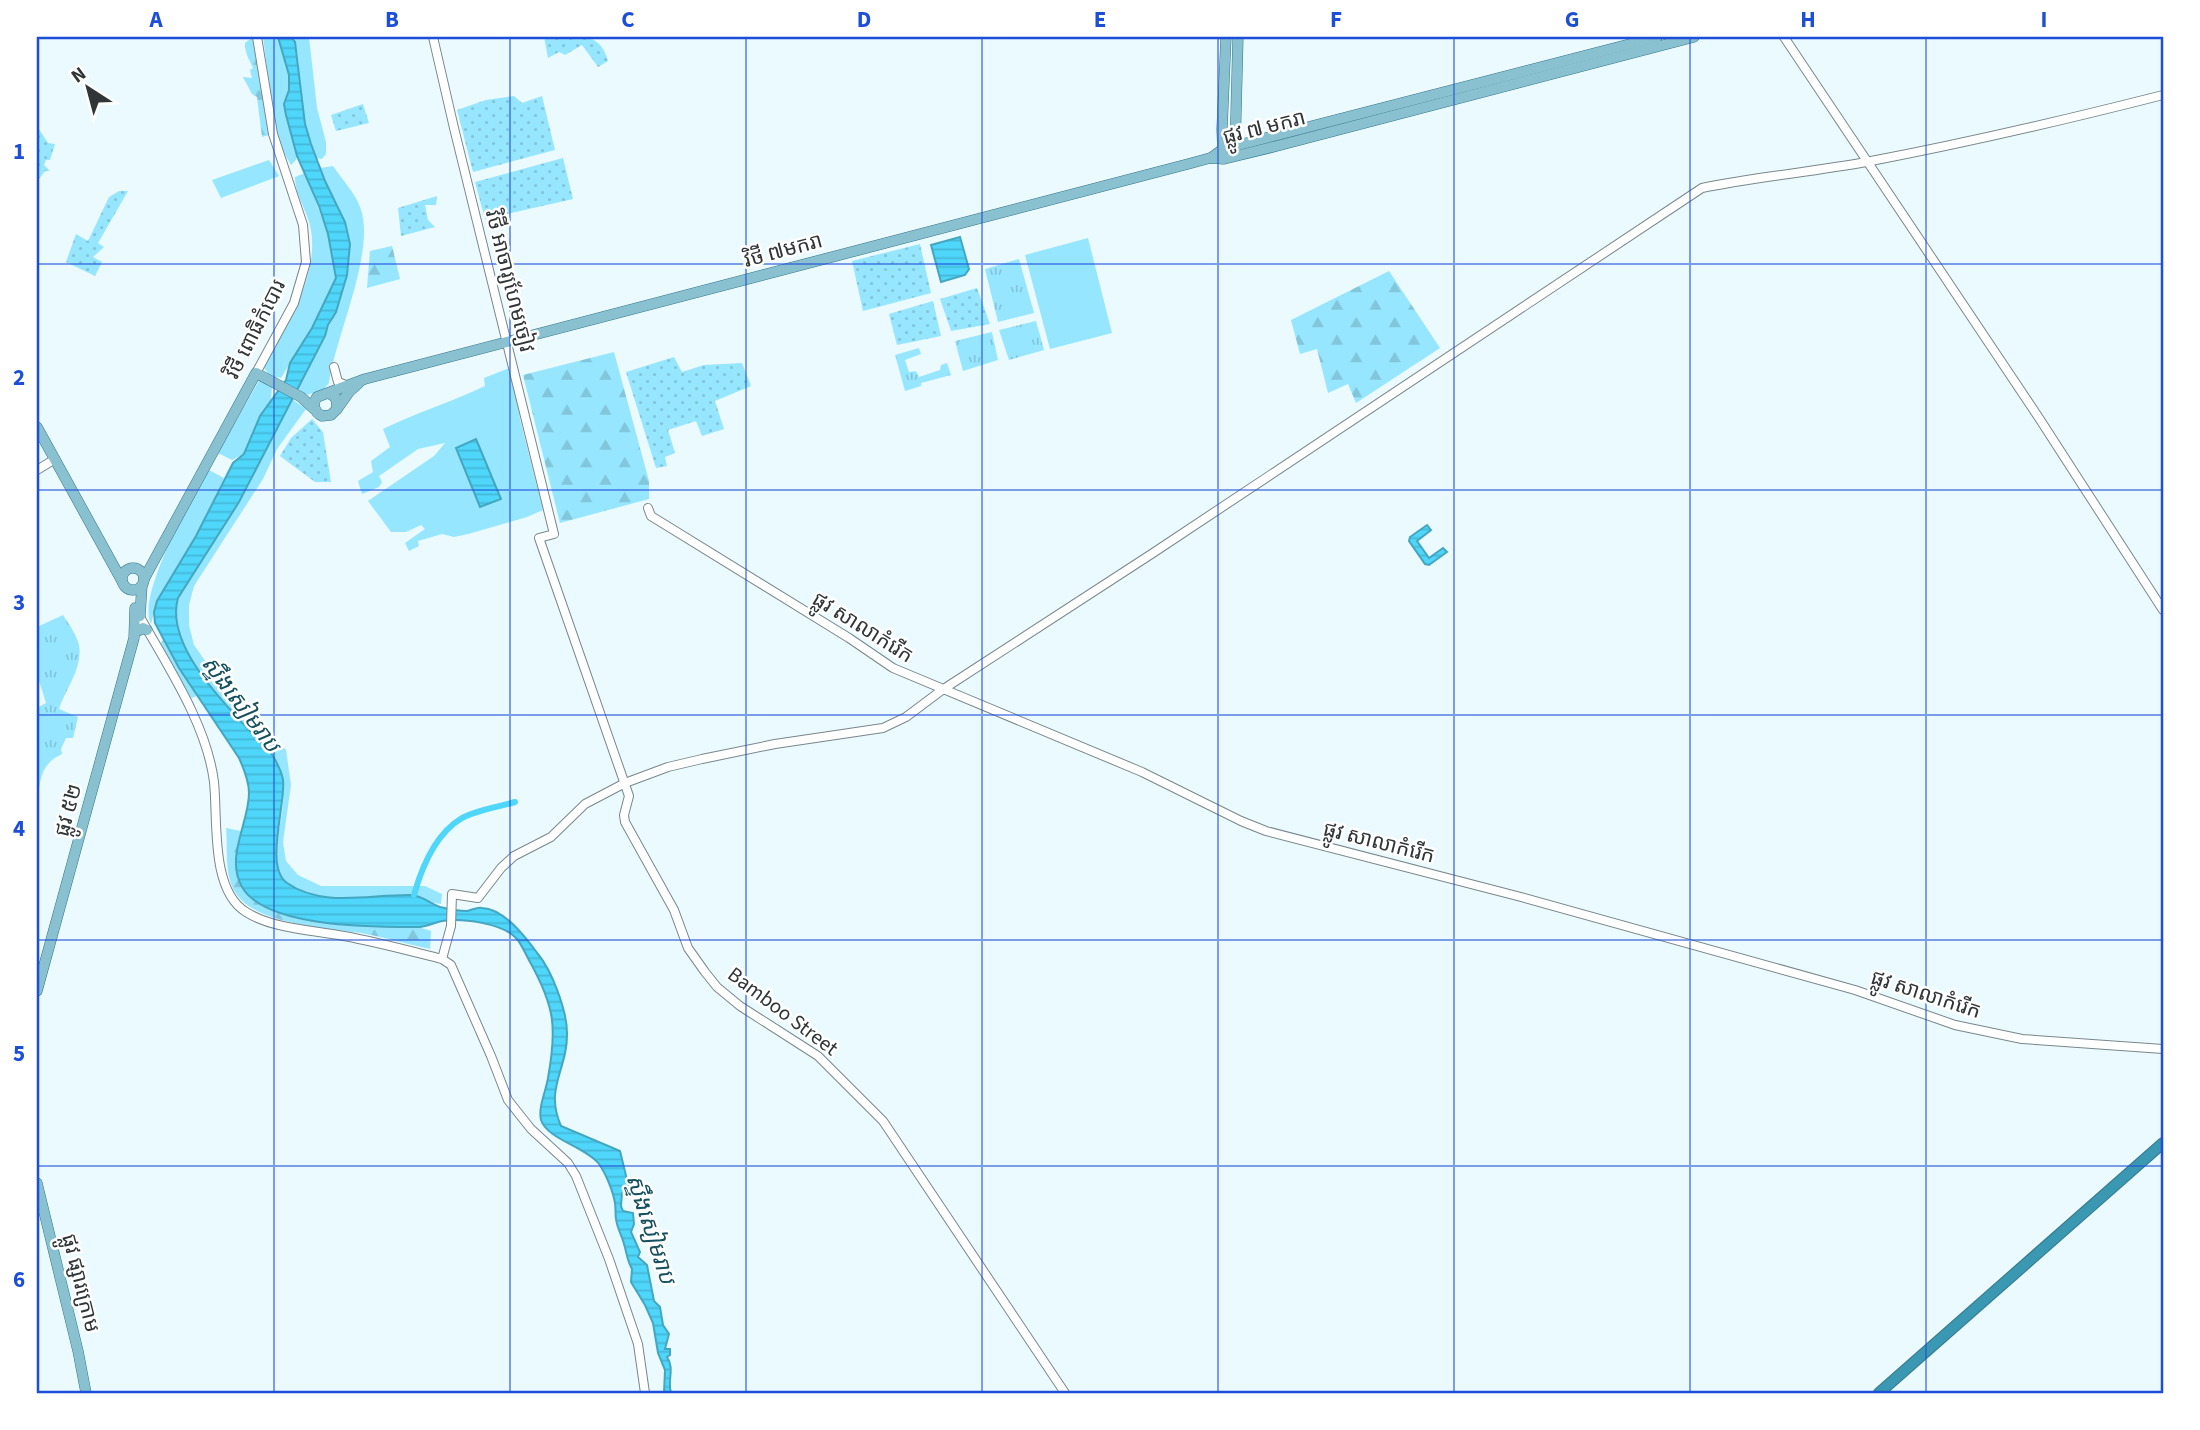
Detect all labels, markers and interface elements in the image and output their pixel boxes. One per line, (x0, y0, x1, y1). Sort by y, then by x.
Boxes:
text: A (148, 3, 163, 36)
text: B (385, 3, 399, 36)
text: C (621, 3, 635, 36)
text: D (857, 3, 871, 36)
text: E (1094, 3, 1106, 36)
text: F (1330, 3, 1342, 36)
text: G (1565, 3, 1579, 36)
text: H (1800, 3, 1816, 36)
text: I (2041, 3, 2047, 36)
north arrow (52, 52, 122, 122)
text: N (66, 61, 92, 90)
street label: ផ្លូវ ៧ មករា (1219, 102, 1310, 156)
text: 1 (13, 135, 25, 168)
street label: វិថី អាចារ្យហែមចៀវ (478, 206, 542, 356)
street label: វិថី ៧មករា (740, 225, 826, 275)
street label: វិថី ពោធិកំបោរ (217, 274, 293, 385)
text: 2 (13, 361, 25, 394)
street label: ផ្លូវ សាលាកំរើក (804, 584, 919, 674)
text: 3 (13, 586, 25, 619)
water label: ស្ទឹងសៀមរាប (194, 649, 290, 761)
street label: ផ្លូវ ៥២ (47, 780, 93, 841)
text: 4 (13, 812, 25, 845)
street label: ផ្លូវ សាលាកំរើក (1319, 814, 1438, 874)
street label: Bamboo Street (721, 959, 845, 1063)
street label: ផ្លូវ សាលាកំរើក (1866, 962, 1985, 1030)
text: 5 (13, 1037, 25, 1070)
water label: ស្ទឹងសៀមរាប (618, 1170, 685, 1291)
street label: ផ្លូវ ផ្សារក្រោម (50, 1230, 108, 1337)
text: 6 (13, 1263, 25, 1296)

